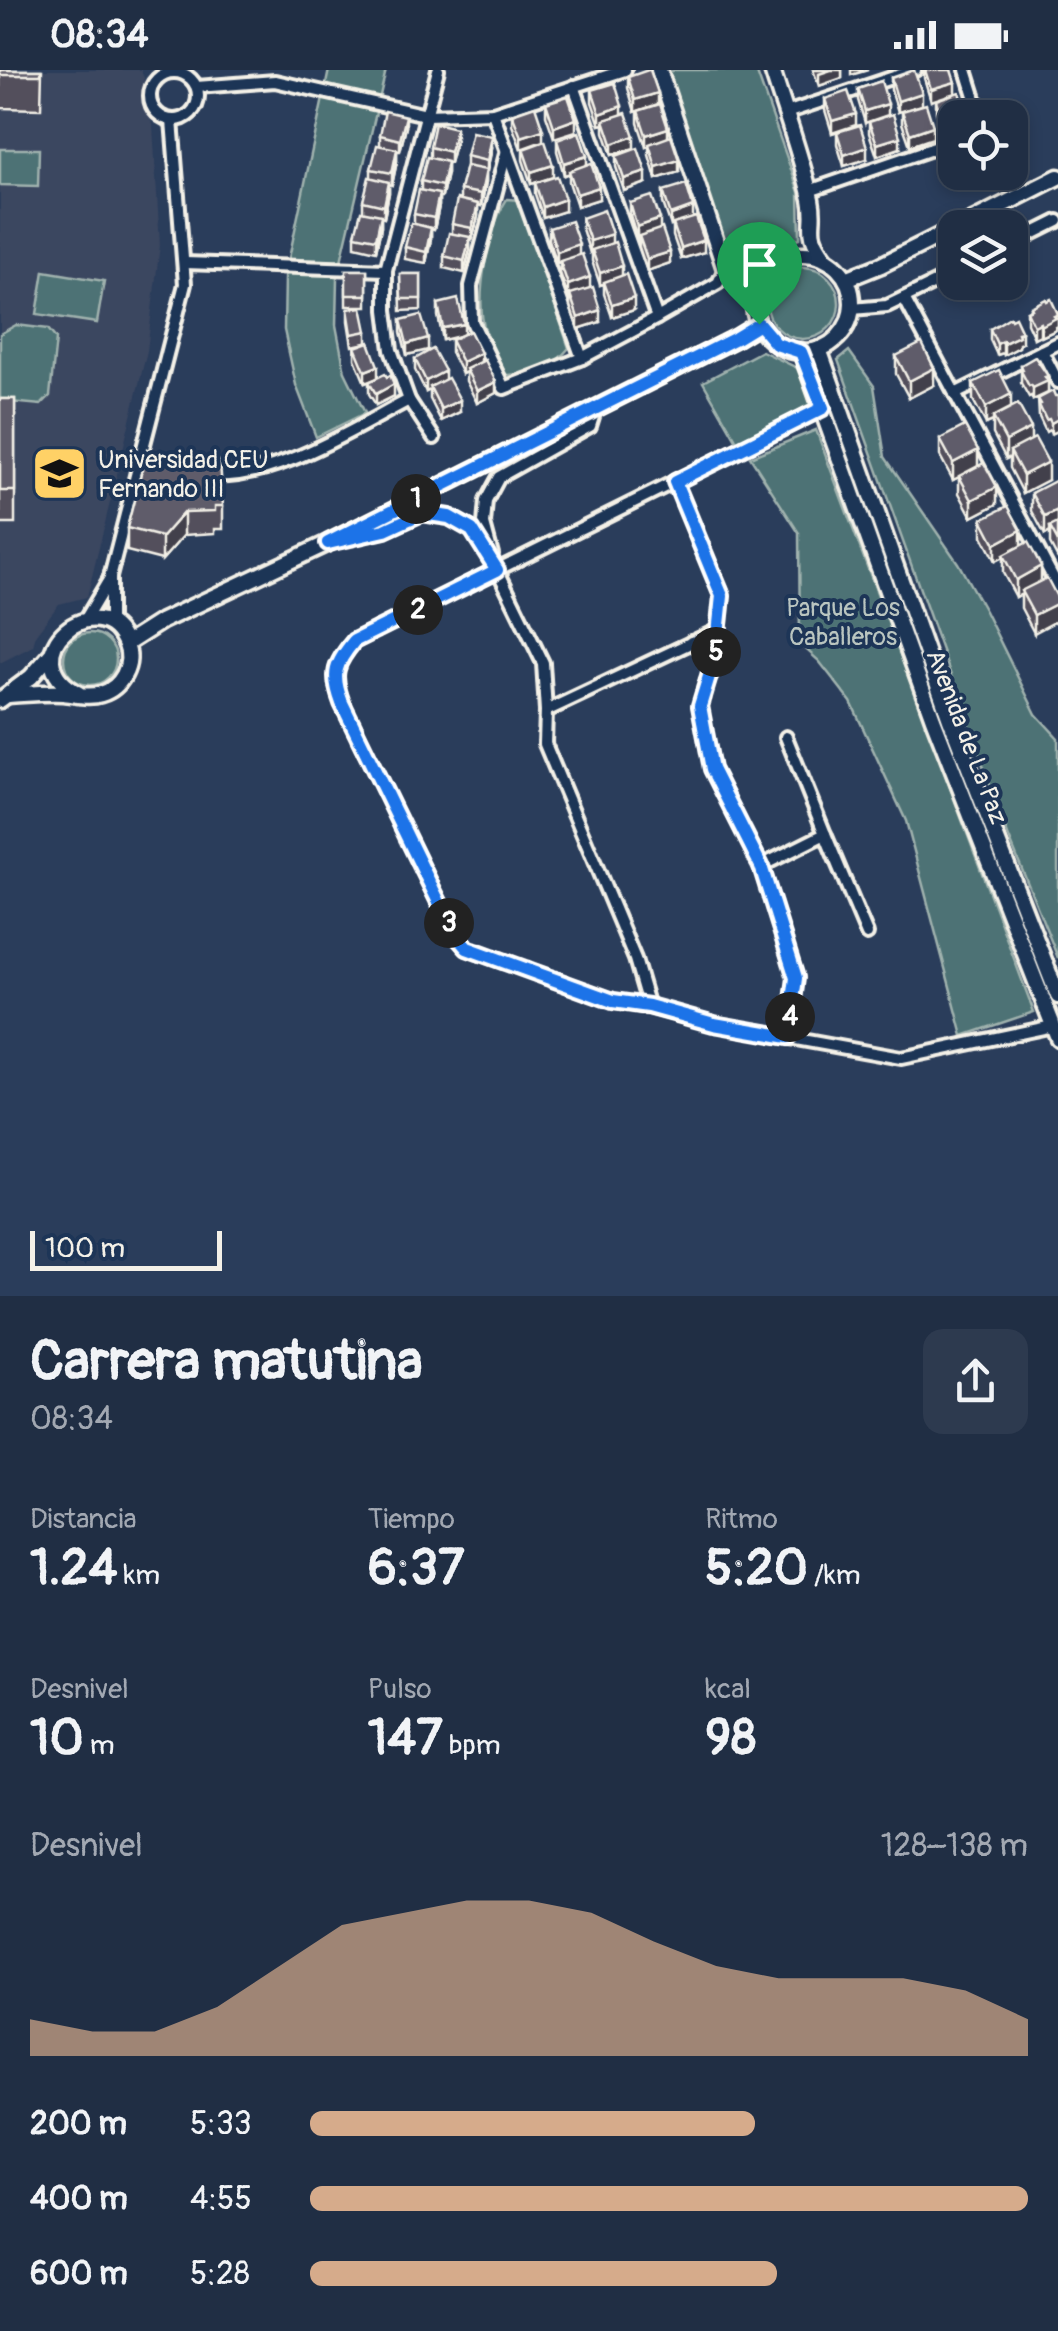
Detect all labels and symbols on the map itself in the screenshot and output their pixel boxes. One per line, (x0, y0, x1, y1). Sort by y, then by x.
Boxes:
pin (717, 222, 802, 325)
school or university icon: Universidad CEU Fernando III (29, 444, 89, 504)
place label: Universidad CEU Fernando III (98, 445, 269, 505)
pin: 1 (391, 474, 441, 524)
pin: 2 (393, 585, 443, 635)
park label: Parque Los Caballeros (786, 593, 900, 653)
pin: 5 (691, 627, 741, 677)
street label: Avenida de La Paz (918, 645, 1014, 829)
pin: 3 (424, 898, 474, 948)
pin: 4 (765, 992, 815, 1042)
scale bar (30, 1226, 222, 1270)

